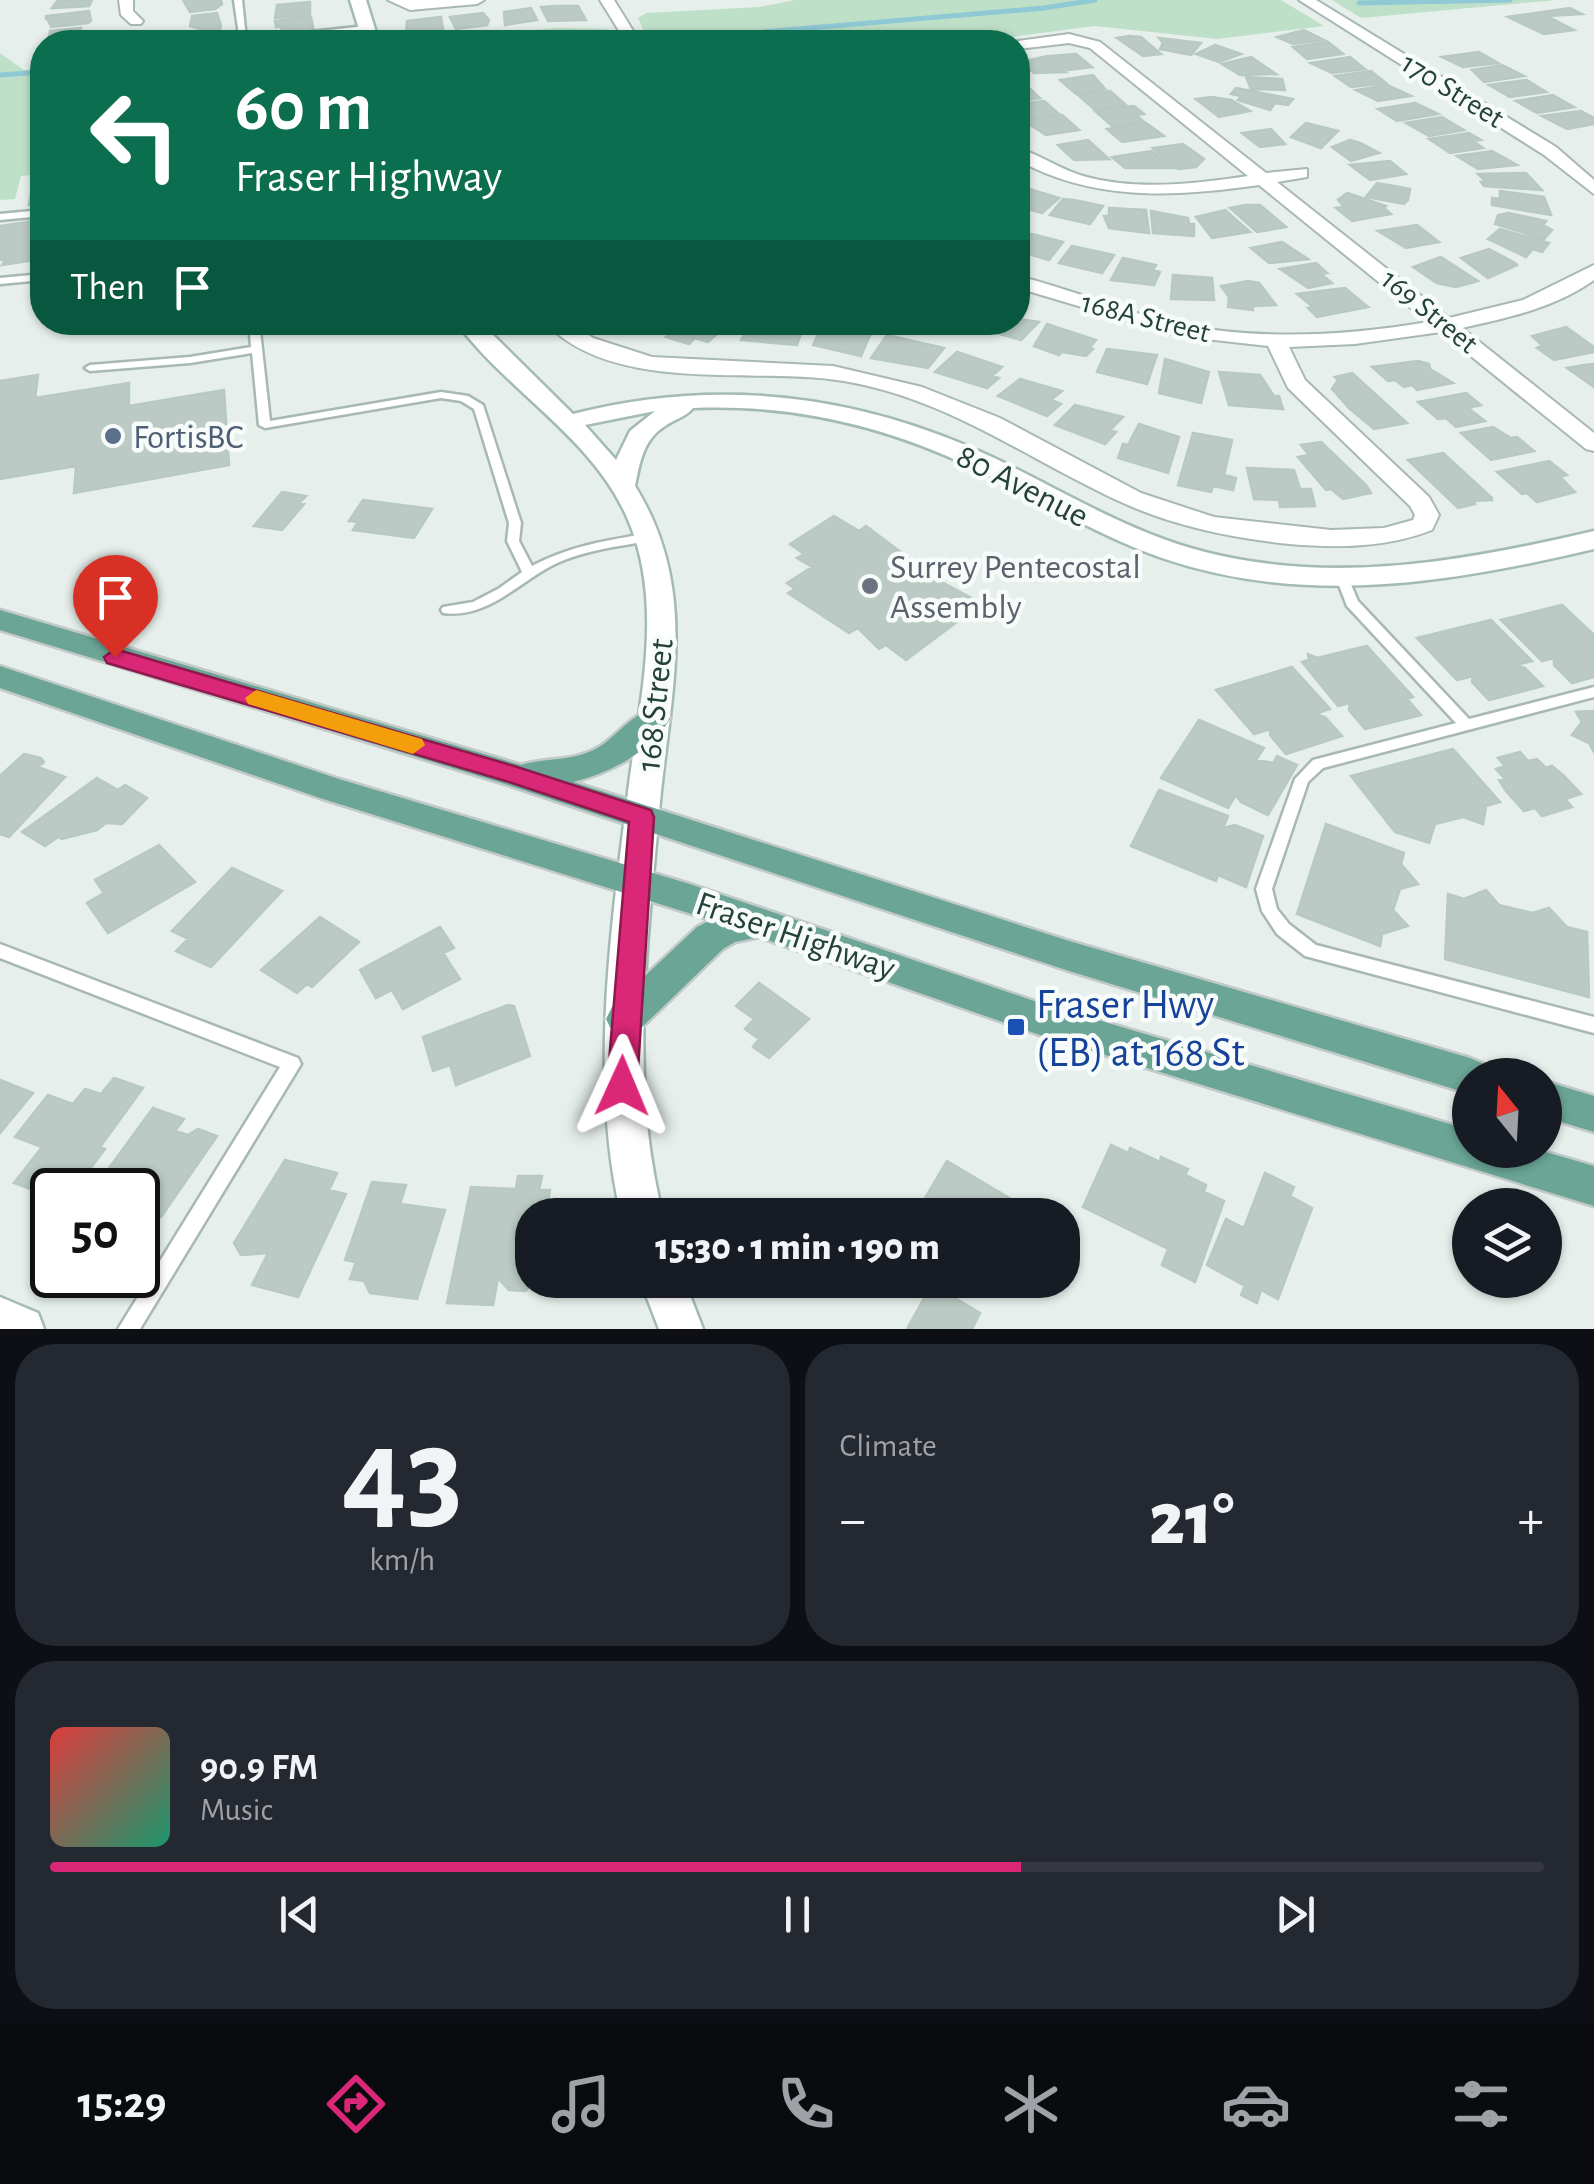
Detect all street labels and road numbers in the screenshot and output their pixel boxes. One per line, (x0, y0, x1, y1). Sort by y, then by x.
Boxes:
street label: 170 Street (1396, 48, 1509, 134)
street label: 169 Street (1376, 264, 1483, 360)
street label: 168A Street (1078, 288, 1214, 349)
street label: 80 Avenue (951, 438, 1094, 534)
street label: 168 Street (631, 637, 680, 773)
street label: Fraser Highway (692, 886, 900, 987)

